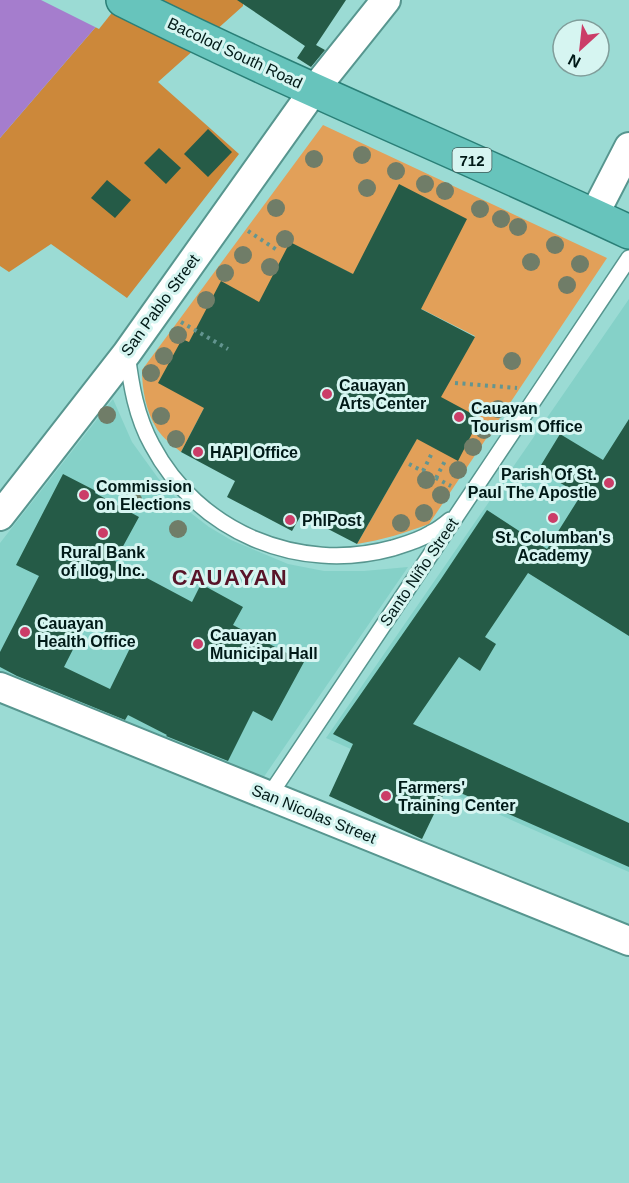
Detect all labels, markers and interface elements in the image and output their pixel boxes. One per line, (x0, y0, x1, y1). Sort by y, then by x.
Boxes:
street label: Bacolod South Road (165, 14, 305, 92)
north arrow (551, 18, 611, 78)
text: N (565, 51, 583, 71)
road number: 712 (452, 148, 492, 172)
street label: San Pablo Street (118, 251, 203, 359)
place label: Cauayan Arts Center (339, 377, 426, 412)
marker: Cauayan Arts Center (320, 387, 334, 401)
place label: Cauayan Tourism Office (471, 400, 583, 435)
marker: Cauayan Tourism Office (452, 410, 466, 424)
place label: HAPI Office (210, 444, 298, 461)
marker: HAPI Office (191, 445, 205, 459)
place label: Parish Of St. Paul The Apostle (468, 466, 597, 501)
marker: Parish Of St. Paul The Apostle (602, 476, 616, 490)
place label: Commission on Elections (96, 478, 192, 513)
marker: Commission on Elections (77, 488, 91, 502)
marker: St. Columban's Academy (546, 511, 560, 525)
place label: PhlPost (302, 512, 362, 529)
marker: PhlPost (283, 513, 297, 527)
street label: Santo Niño Street (377, 514, 462, 629)
marker: Rural Bank of Ilog, Inc. (96, 526, 110, 540)
place label: St. Columban's Academy (495, 529, 611, 564)
place label: Rural Bank of Ilog, Inc. (61, 544, 145, 579)
district label: CAUAYAN (172, 565, 288, 590)
place label: Cauayan Health Office (37, 615, 136, 650)
marker: Cauayan Health Office (18, 625, 32, 639)
place label: Cauayan Municipal Hall (210, 627, 318, 662)
marker: Cauayan Municipal Hall (191, 637, 205, 651)
place label: Farmers' Training Center (398, 779, 515, 814)
street label: San Nicolas Street (249, 781, 379, 847)
marker: Farmers' Training Center (379, 789, 393, 803)

